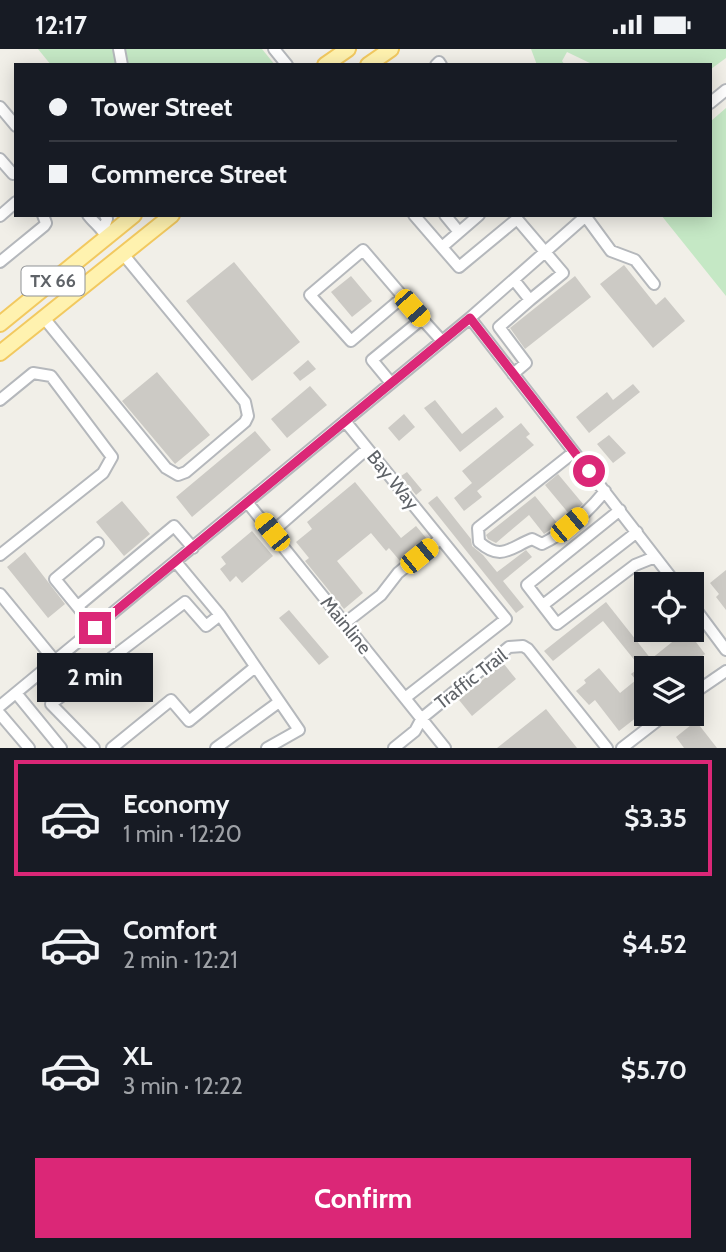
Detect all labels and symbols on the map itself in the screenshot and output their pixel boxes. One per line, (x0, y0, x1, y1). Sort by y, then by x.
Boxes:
road number: TX 66 (22, 267, 84, 295)
car (391, 285, 434, 331)
street label: Bay Way (362, 446, 424, 515)
route start (573, 455, 605, 487)
car (547, 503, 592, 547)
car (251, 509, 294, 555)
car (397, 535, 442, 577)
street label: Mainline (316, 591, 376, 659)
route end (79, 612, 111, 644)
street label: Traffic Trail (430, 644, 512, 714)
callout: 2 min (37, 653, 153, 701)

